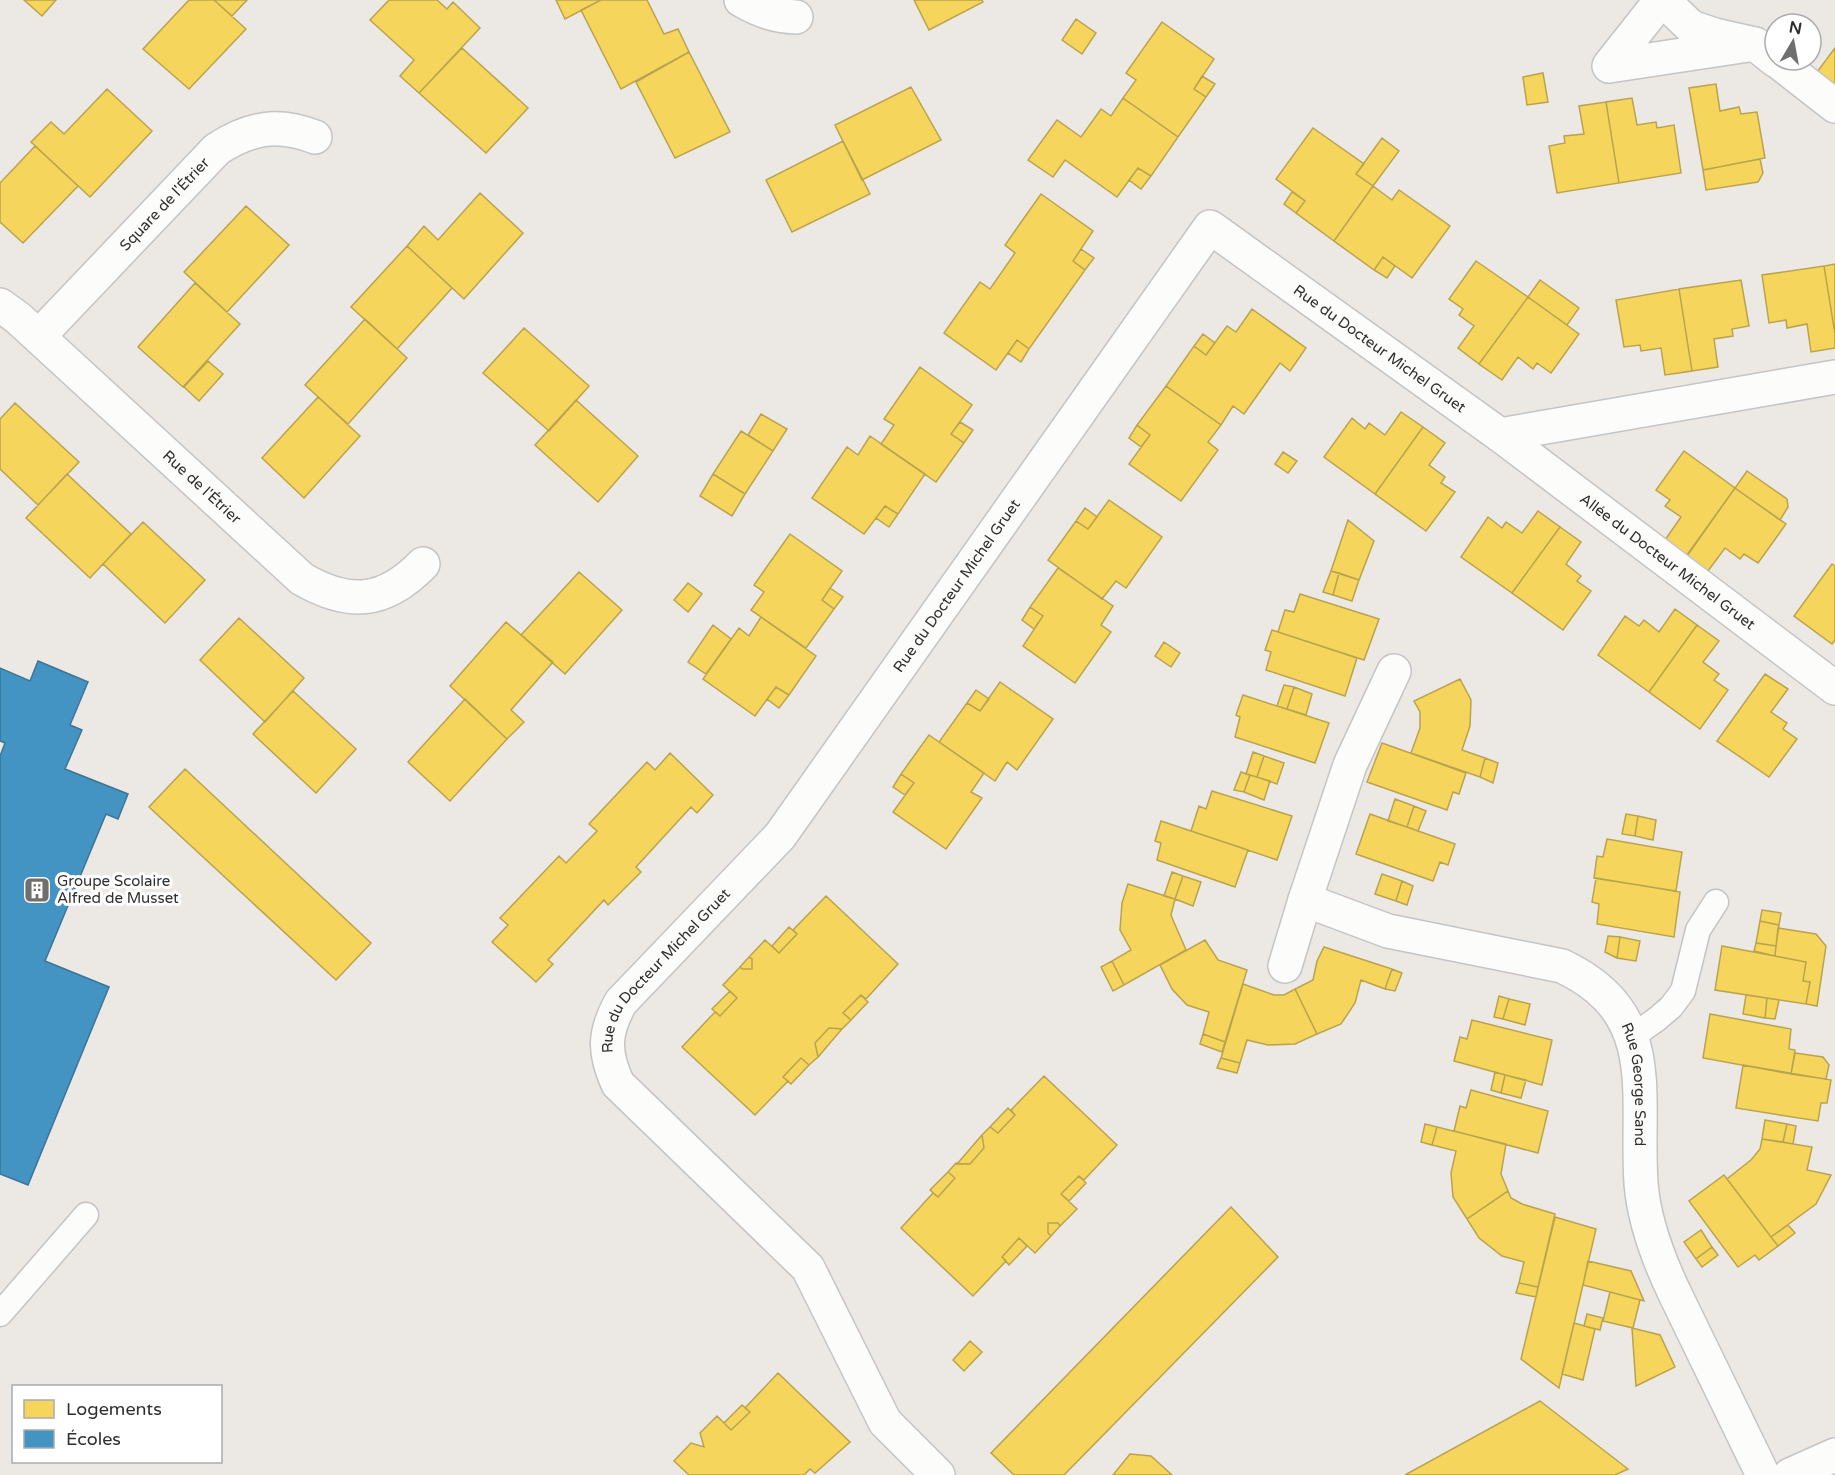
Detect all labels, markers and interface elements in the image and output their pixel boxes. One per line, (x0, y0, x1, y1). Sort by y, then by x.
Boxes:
north arrow (1763, 12, 1823, 72)
text: N (1787, 17, 1803, 39)
street label: Square de l'Étrier (116, 154, 213, 255)
street label: Rue du Docteur Michel Gruet (1290, 281, 1469, 417)
street label: Rue de l'Étrier (159, 447, 245, 528)
street label: Allée du Docteur Michel Gruet (1576, 490, 1759, 634)
street label: Rue du Docteur Michel Gruet (889, 496, 1024, 676)
place label: Groupe Scolaire Alfred de Musset (57, 872, 179, 907)
building icon: Groupe Scolaire Alfred de Musset (22, 875, 52, 905)
street label: Rue du Docteur Michel Gruet (598, 884, 734, 1054)
street label: Rue George Sand (1618, 1020, 1649, 1146)
legend (12, 1385, 222, 1463)
text: Logements (66, 1398, 162, 1420)
text: Écoles (66, 1428, 121, 1450)

